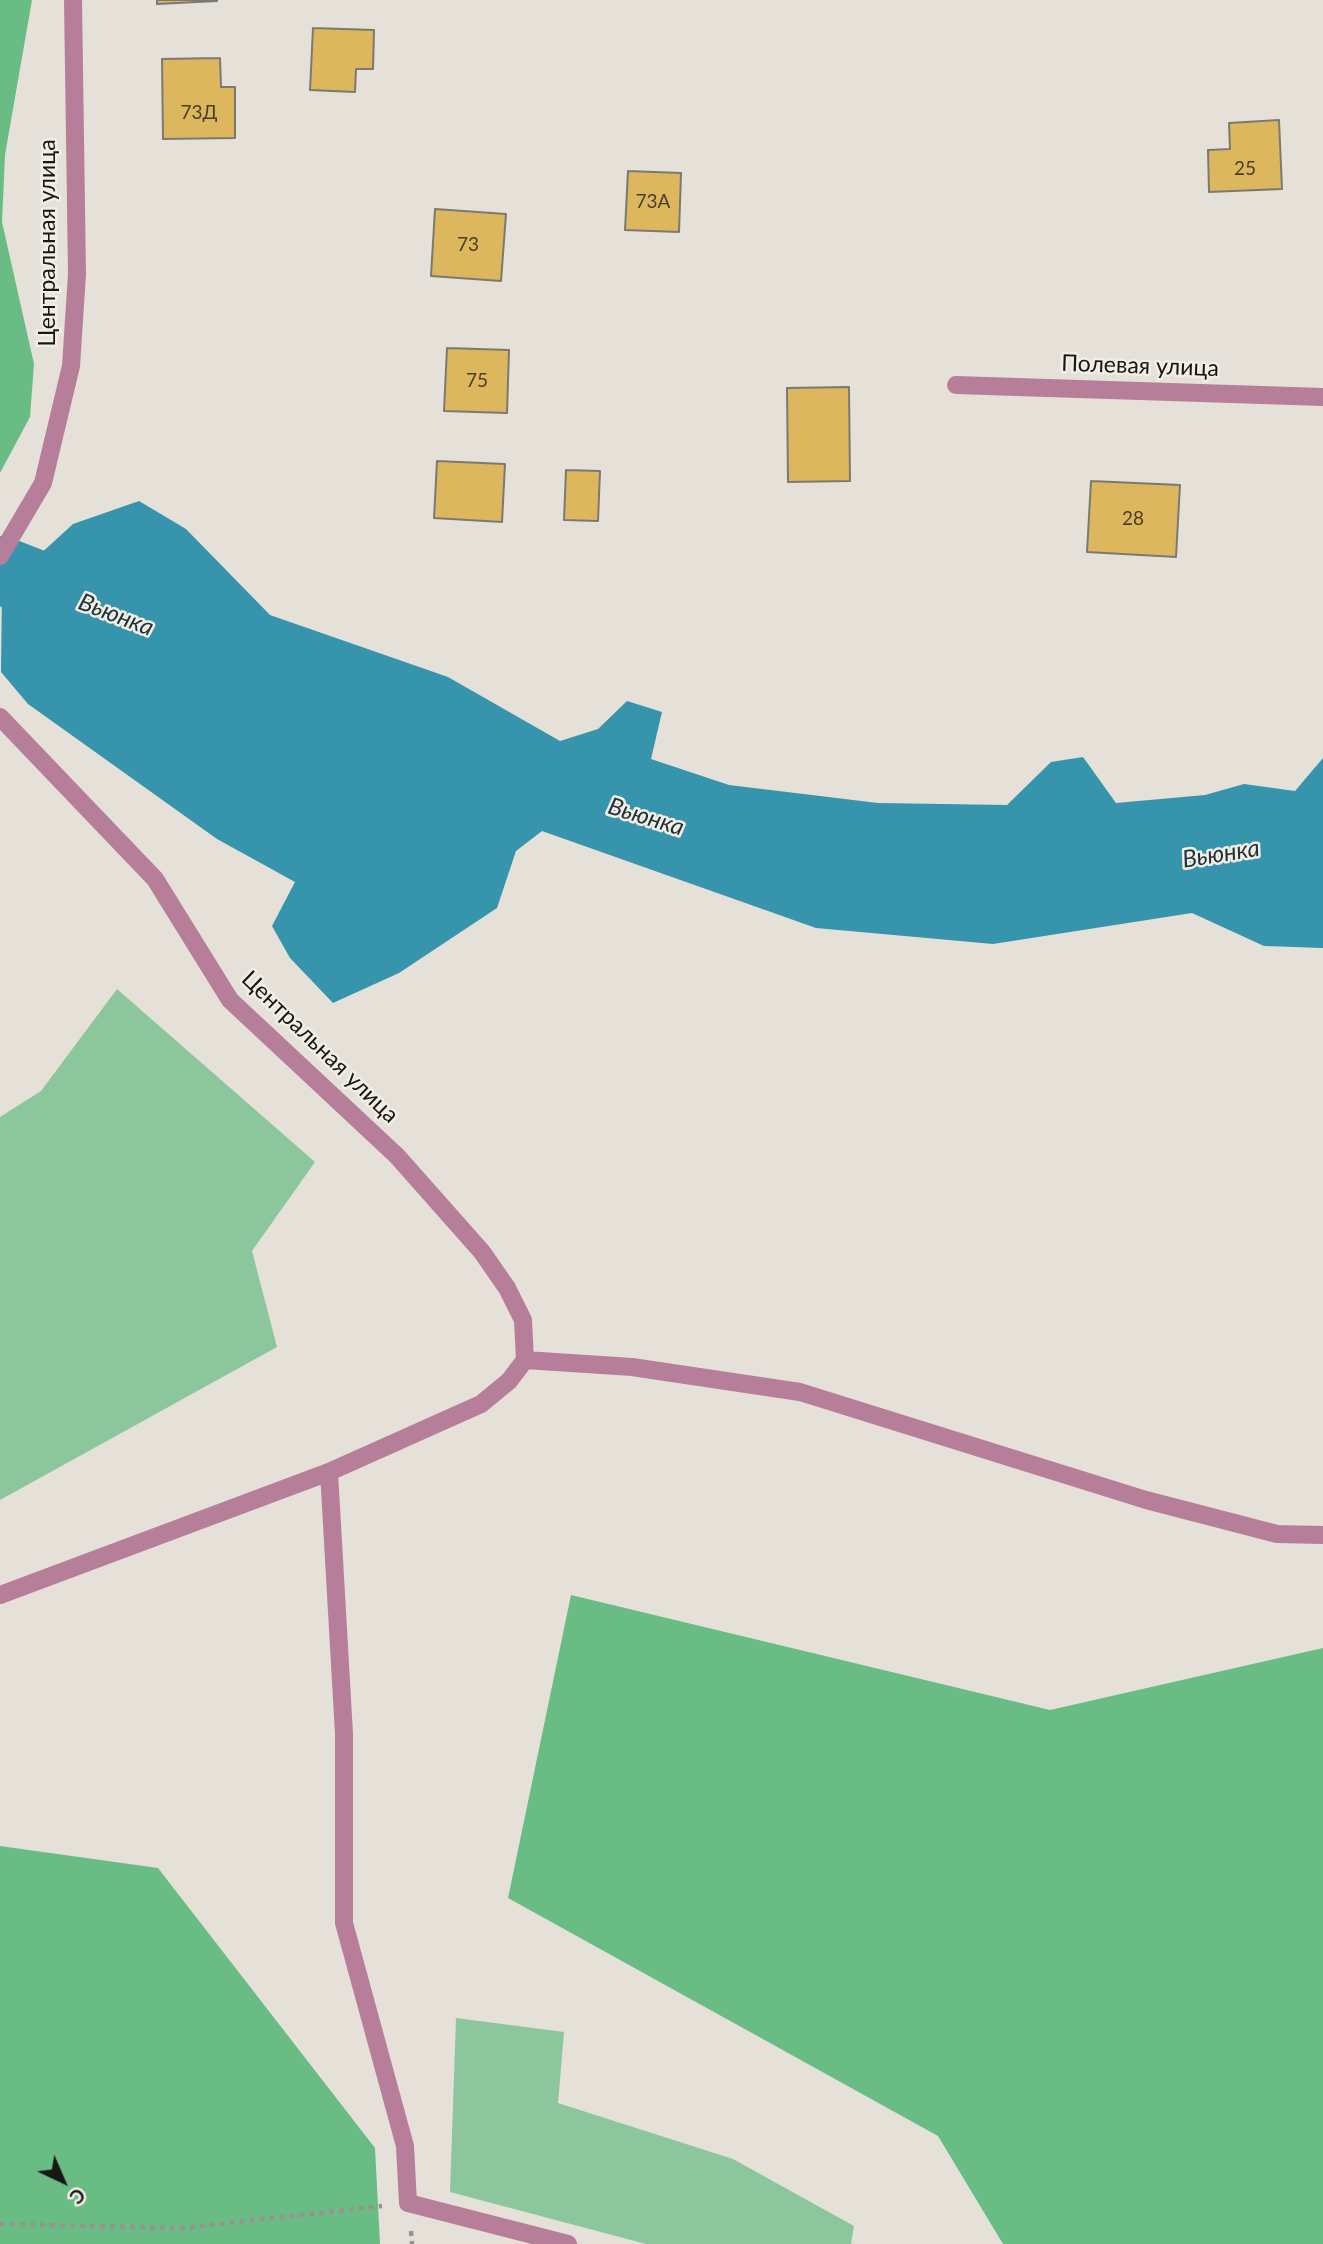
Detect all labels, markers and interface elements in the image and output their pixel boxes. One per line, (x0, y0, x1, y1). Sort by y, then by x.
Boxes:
house number: 73Д (181, 102, 217, 124)
street label: Центральная улица (34, 139, 62, 347)
house number: 25 (1234, 158, 1256, 180)
house number: 73А (636, 191, 670, 213)
house number: 73 (457, 234, 479, 256)
street label: Полевая улица (1061, 349, 1219, 383)
house number: 75 (466, 370, 488, 392)
house number: 28 (1122, 508, 1144, 530)
water label: Вьюнка (74, 588, 158, 642)
water label: Вьюнка (605, 792, 687, 842)
water label: Вьюнка (1180, 834, 1262, 874)
street label: Центральная улица (236, 965, 404, 1129)
north arrow (28, 2146, 98, 2216)
text: С (65, 2184, 90, 2209)

